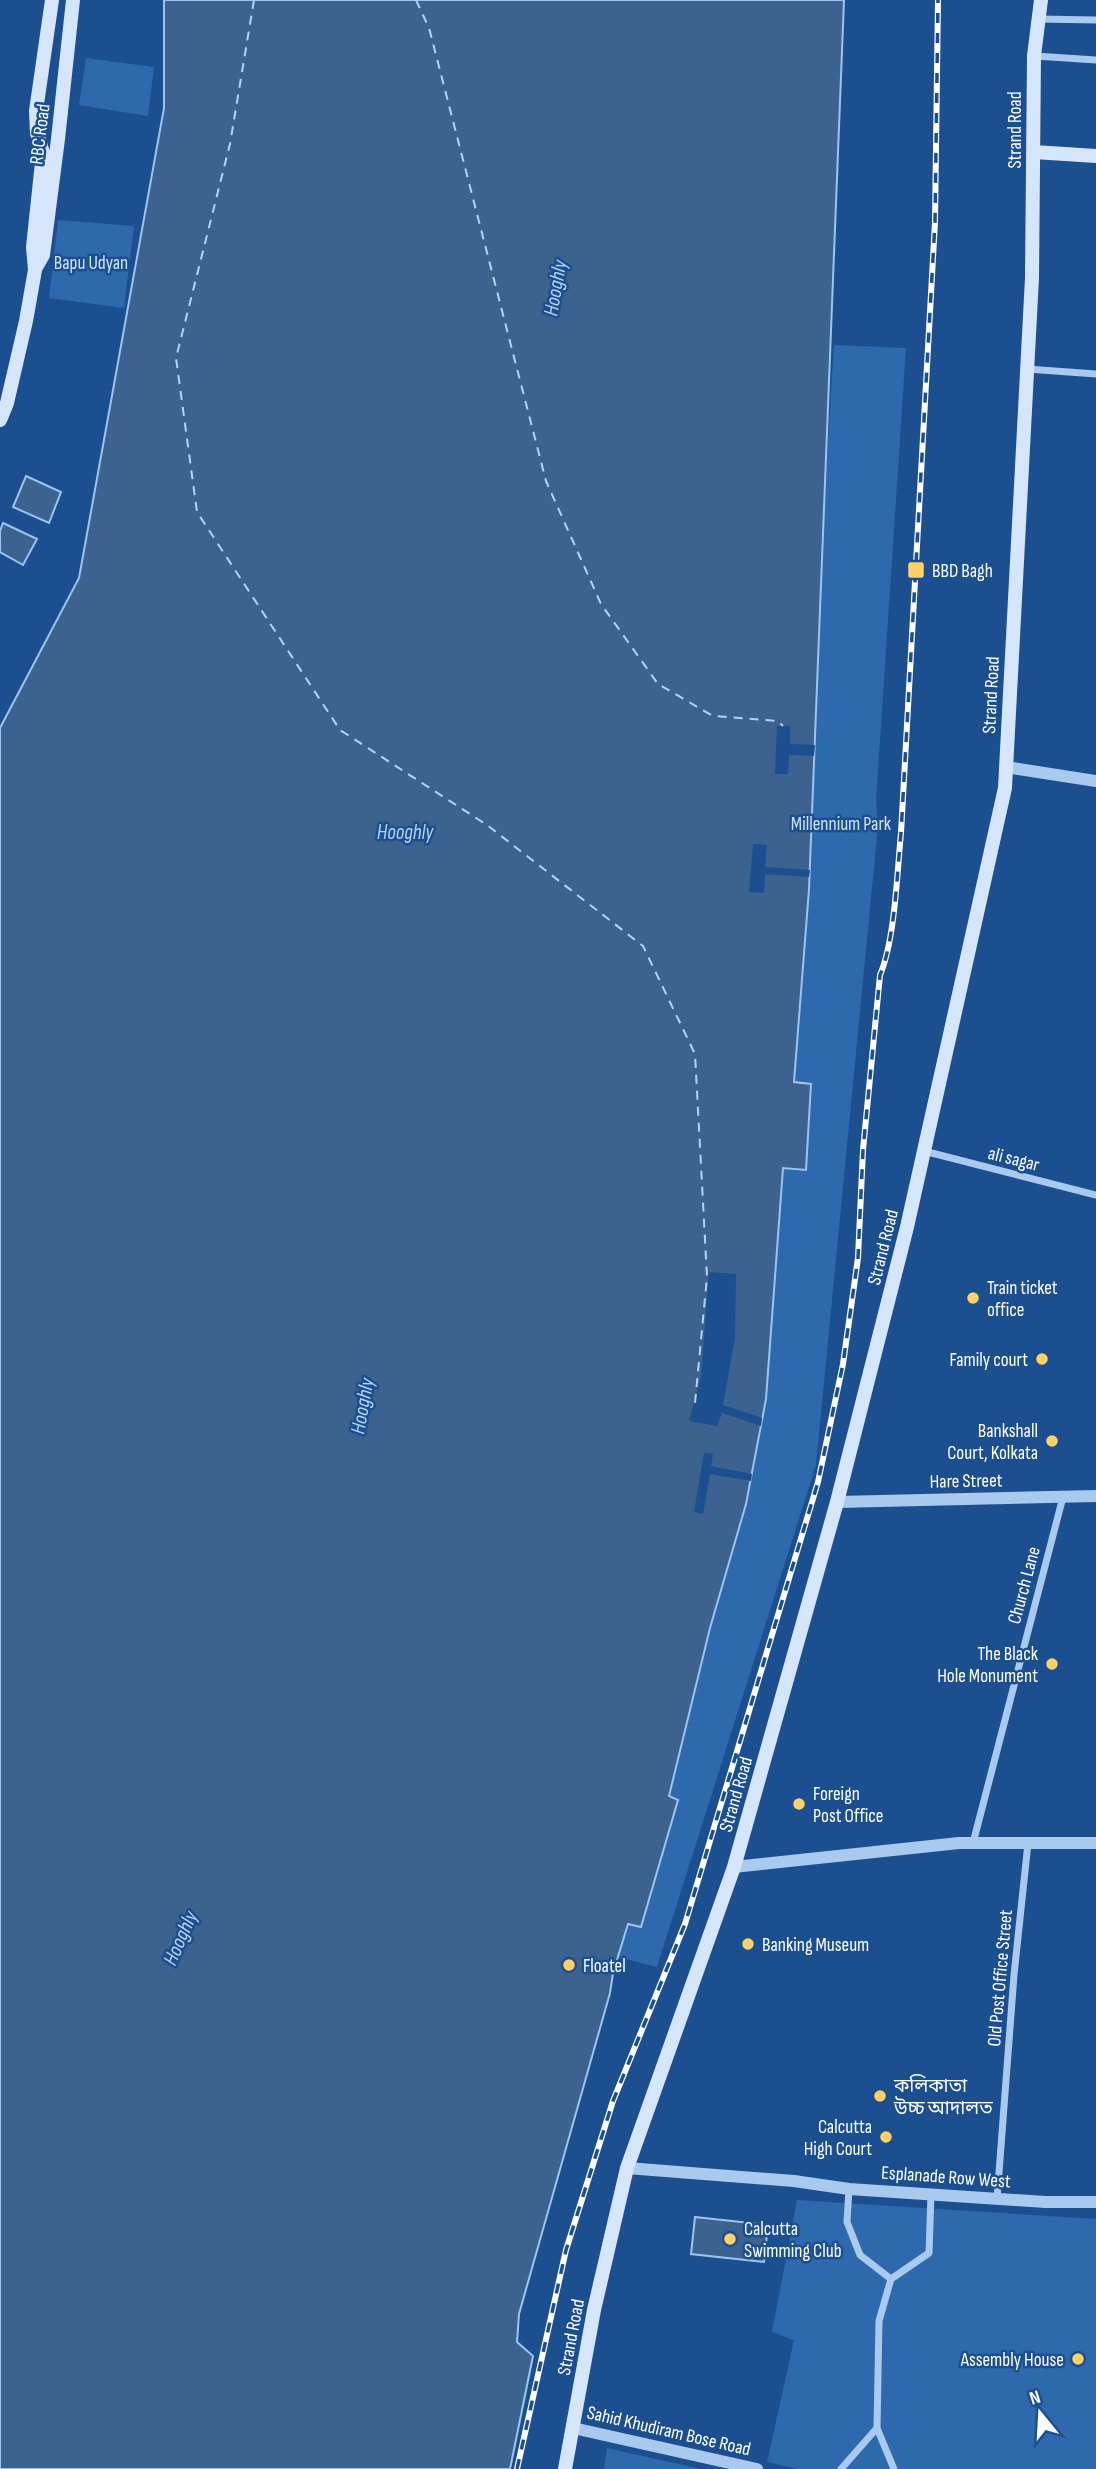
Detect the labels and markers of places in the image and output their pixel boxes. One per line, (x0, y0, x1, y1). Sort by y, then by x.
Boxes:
marker: BBD Bagh (906, 560, 926, 580)
place label: BBD Bagh (932, 560, 993, 583)
place label: Train ticket office (987, 1277, 1058, 1322)
marker: Train ticket office (965, 1290, 981, 1306)
place label: Family court (949, 1349, 1028, 1372)
marker: Family court (1034, 1351, 1050, 1367)
place label: Bankshall Court, Kolkata (947, 1420, 1038, 1465)
marker: Bankshall Court, Kolkata (1044, 1433, 1060, 1449)
place label: The Black Hole Monument (937, 1643, 1039, 1688)
marker: The Black Hole Monument (1044, 1656, 1060, 1672)
place label: Foreign Post Office (813, 1783, 884, 1828)
marker: Foreign Post Office (791, 1796, 807, 1812)
place label: Banking Museum (762, 1934, 869, 1957)
marker: Banking Museum (740, 1936, 756, 1952)
place label: Floatel (583, 1955, 626, 1978)
marker: Floatel (561, 1957, 577, 1973)
place label: কলিকাতা উচ্চ আদালত (893, 2074, 993, 2120)
marker: কলিকাতা উচ্চ আদালত (872, 2088, 888, 2104)
place label: Calcutta High Court (804, 2116, 872, 2161)
marker: Calcutta High Court (878, 2129, 894, 2145)
place label: Calcutta Swimming Club (744, 2218, 842, 2263)
marker: Calcutta Swimming Club (722, 2231, 738, 2247)
place label: Assembly House (960, 2349, 1064, 2372)
marker: Assembly House (1070, 2351, 1086, 2367)

